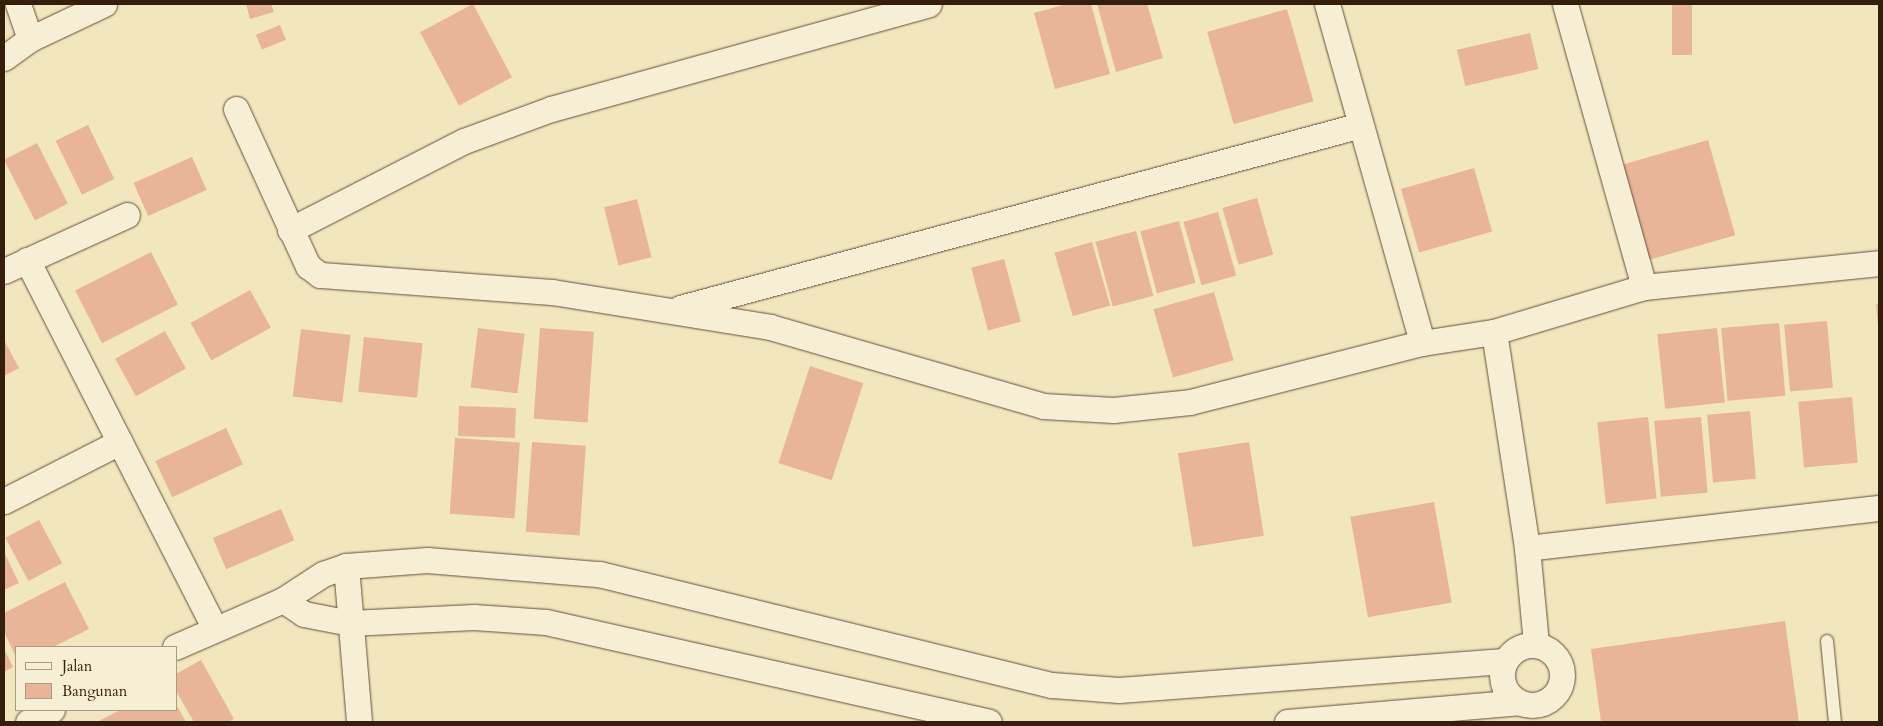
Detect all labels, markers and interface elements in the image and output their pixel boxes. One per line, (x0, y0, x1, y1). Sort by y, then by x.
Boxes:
legend (15, 646, 178, 711)
text: Jalan (62, 656, 92, 676)
text: Bangunan (62, 681, 127, 701)

